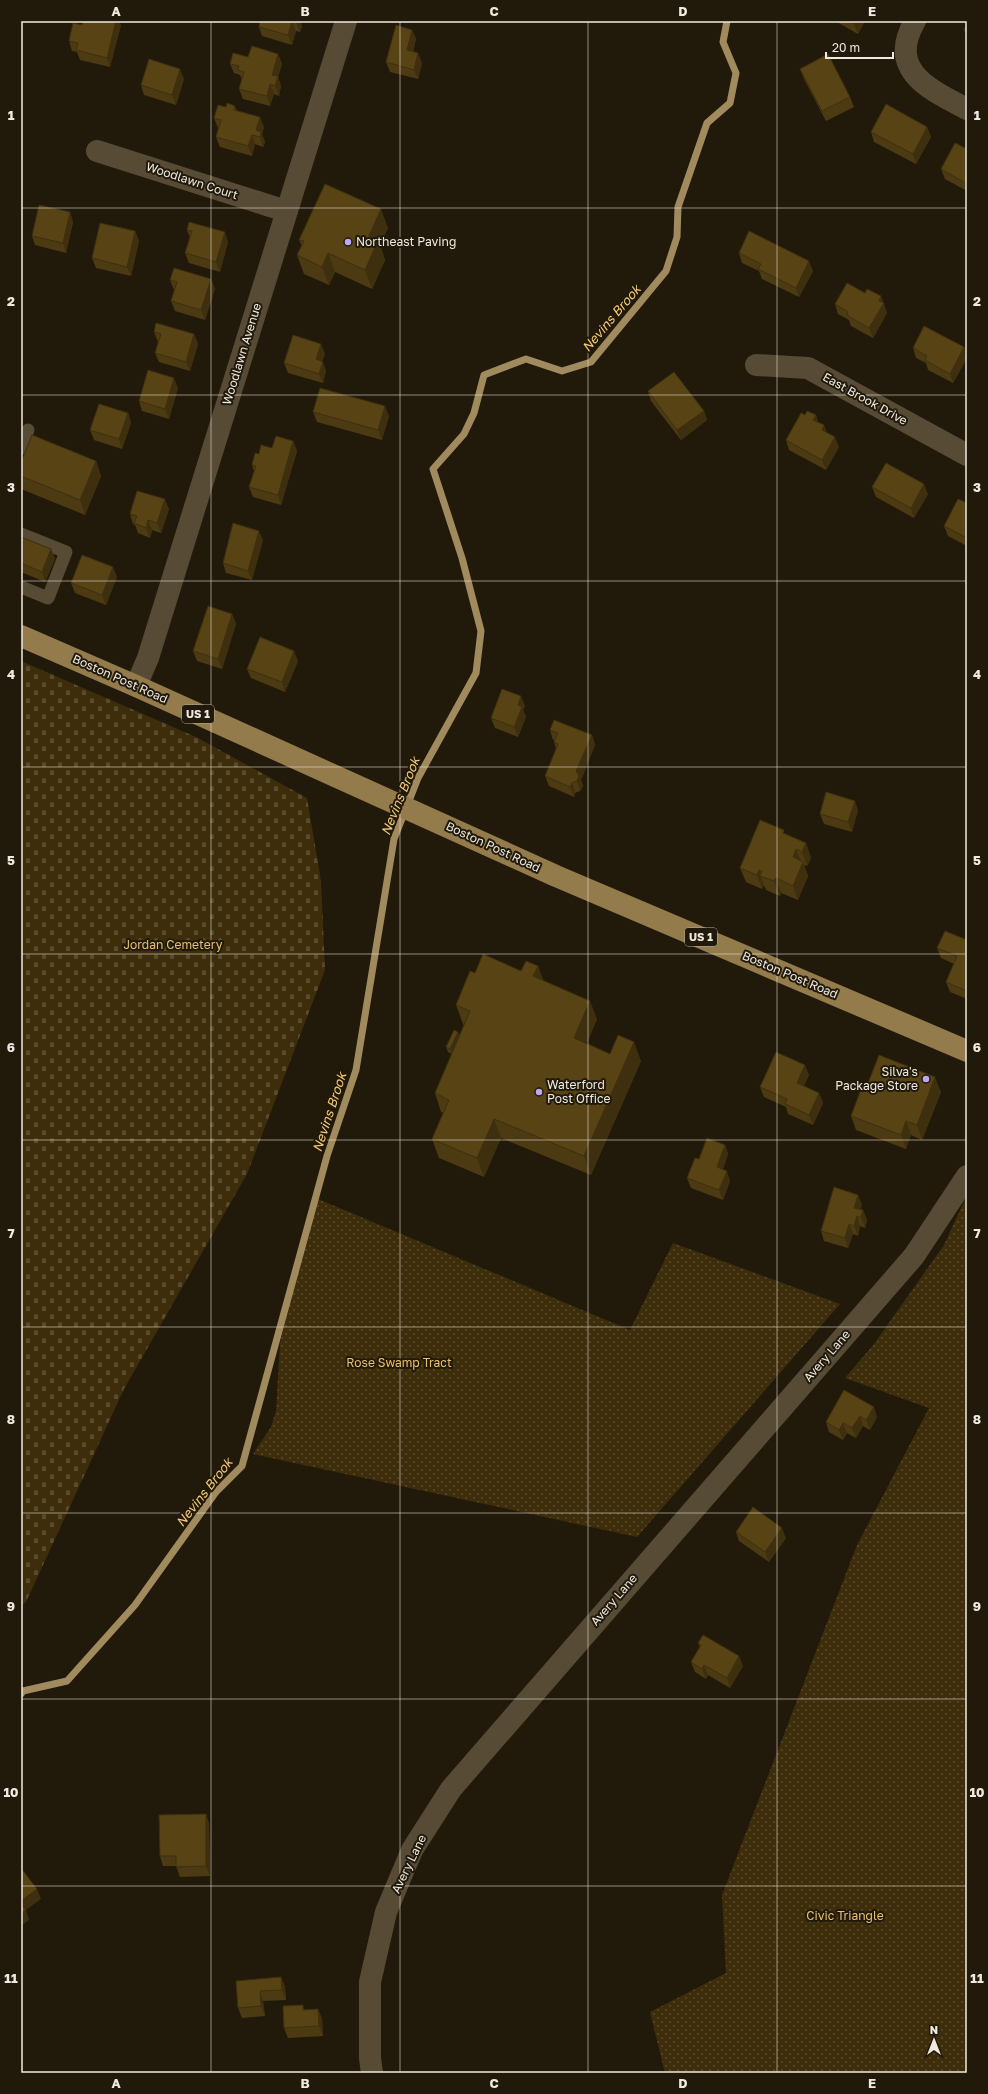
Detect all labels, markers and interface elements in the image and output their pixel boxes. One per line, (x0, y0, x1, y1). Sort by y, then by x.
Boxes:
text: A (111, 3, 121, 19)
text: B (300, 3, 310, 19)
text: C (489, 3, 499, 19)
text: D (678, 3, 688, 19)
text: E (868, 3, 876, 19)
scale bar (826, 34, 893, 60)
text: 20 m (832, 40, 860, 55)
text: 1 (8, 107, 15, 123)
text: 1 (974, 107, 981, 123)
street label: Woodlawn Court (144, 159, 240, 203)
place label: Northeast Paving (356, 234, 456, 249)
marker: Northeast Paving (343, 237, 353, 247)
water label: Nevins Brook (578, 280, 645, 355)
text: 2 (7, 293, 15, 309)
text: 2 (973, 293, 981, 309)
street label: Woodlawn Avenue (219, 301, 264, 407)
street label: East Brook Drive (820, 369, 910, 428)
text: 3 (7, 479, 15, 495)
text: 3 (973, 479, 981, 495)
street label: Boston Post Road (70, 651, 170, 706)
text: 4 (7, 666, 15, 682)
text: 4 (973, 666, 981, 682)
road number: US 1 (182, 705, 214, 723)
water label: Nevins Brook (377, 753, 424, 837)
street label: Boston Post Road (444, 818, 543, 875)
text: 5 (7, 852, 15, 868)
text: 5 (973, 852, 981, 868)
road number: US 1 (685, 928, 717, 946)
park label: Jordan Cemetery (123, 937, 223, 952)
street label: Boston Post Road (740, 948, 840, 1001)
text: 6 (7, 1039, 15, 1055)
text: 6 (973, 1039, 981, 1055)
place label: Silva's Package Store (835, 1064, 918, 1093)
water label: Nevins Brook (309, 1069, 350, 1154)
marker: Silva's Package Store (921, 1074, 931, 1084)
place label: Waterford Post Office (547, 1077, 611, 1106)
marker: Waterford Post Office (534, 1087, 544, 1097)
text: 7 (7, 1225, 15, 1241)
text: 7 (973, 1225, 981, 1241)
street label: Avery Lane (800, 1327, 853, 1385)
park label: Rose Swamp Tract (346, 1355, 452, 1370)
text: 8 (7, 1411, 15, 1427)
text: 8 (973, 1411, 981, 1427)
water label: Nevins Brook (172, 1453, 237, 1529)
street label: Avery Lane (587, 1571, 640, 1629)
text: 9 (7, 1598, 15, 1614)
text: 9 (973, 1598, 981, 1614)
text: 10 (3, 1784, 19, 1800)
text: 10 (969, 1784, 985, 1800)
street label: Avery Lane (388, 1832, 429, 1896)
park label: Civic Triangle (806, 1908, 884, 1923)
text: 11 (4, 1970, 18, 1986)
text: 11 (970, 1970, 984, 1986)
north arrow (914, 2020, 954, 2060)
text: N (930, 2023, 938, 2036)
text: A (111, 2075, 121, 2091)
text: B (300, 2075, 310, 2091)
text: C (489, 2075, 499, 2091)
text: D (678, 2075, 688, 2091)
text: E (868, 2075, 876, 2091)

